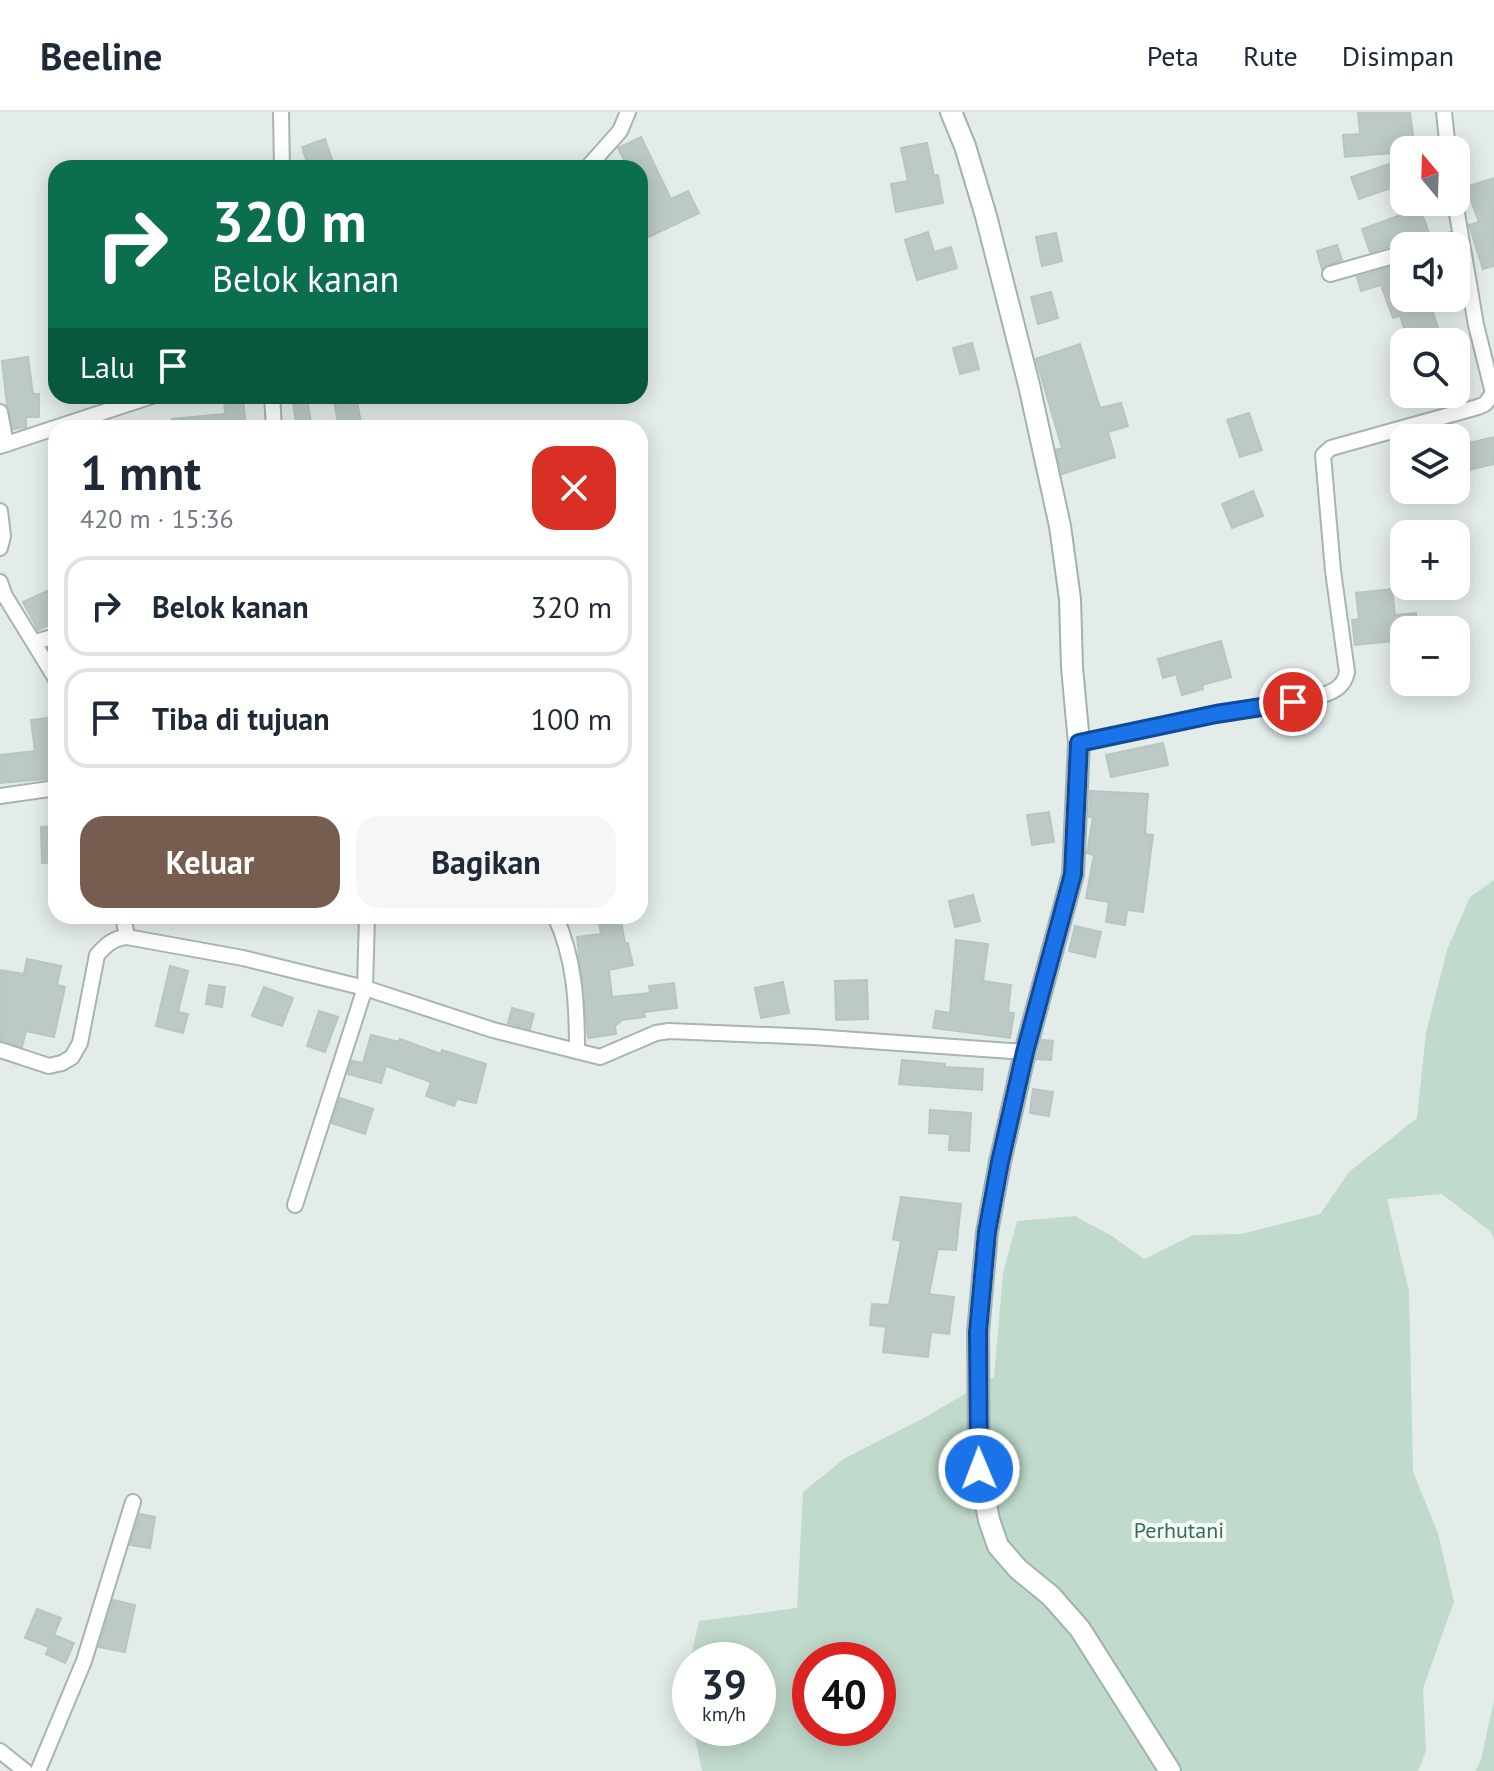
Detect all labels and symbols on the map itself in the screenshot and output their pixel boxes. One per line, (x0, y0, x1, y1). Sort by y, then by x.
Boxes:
north arrow (1390, 136, 1470, 216)
pin (1259, 668, 1327, 736)
position arrow (937, 1427, 1021, 1511)
park label: Perhutani (1134, 1516, 1224, 1544)
speed limit sign: 40 (792, 1642, 896, 1746)

